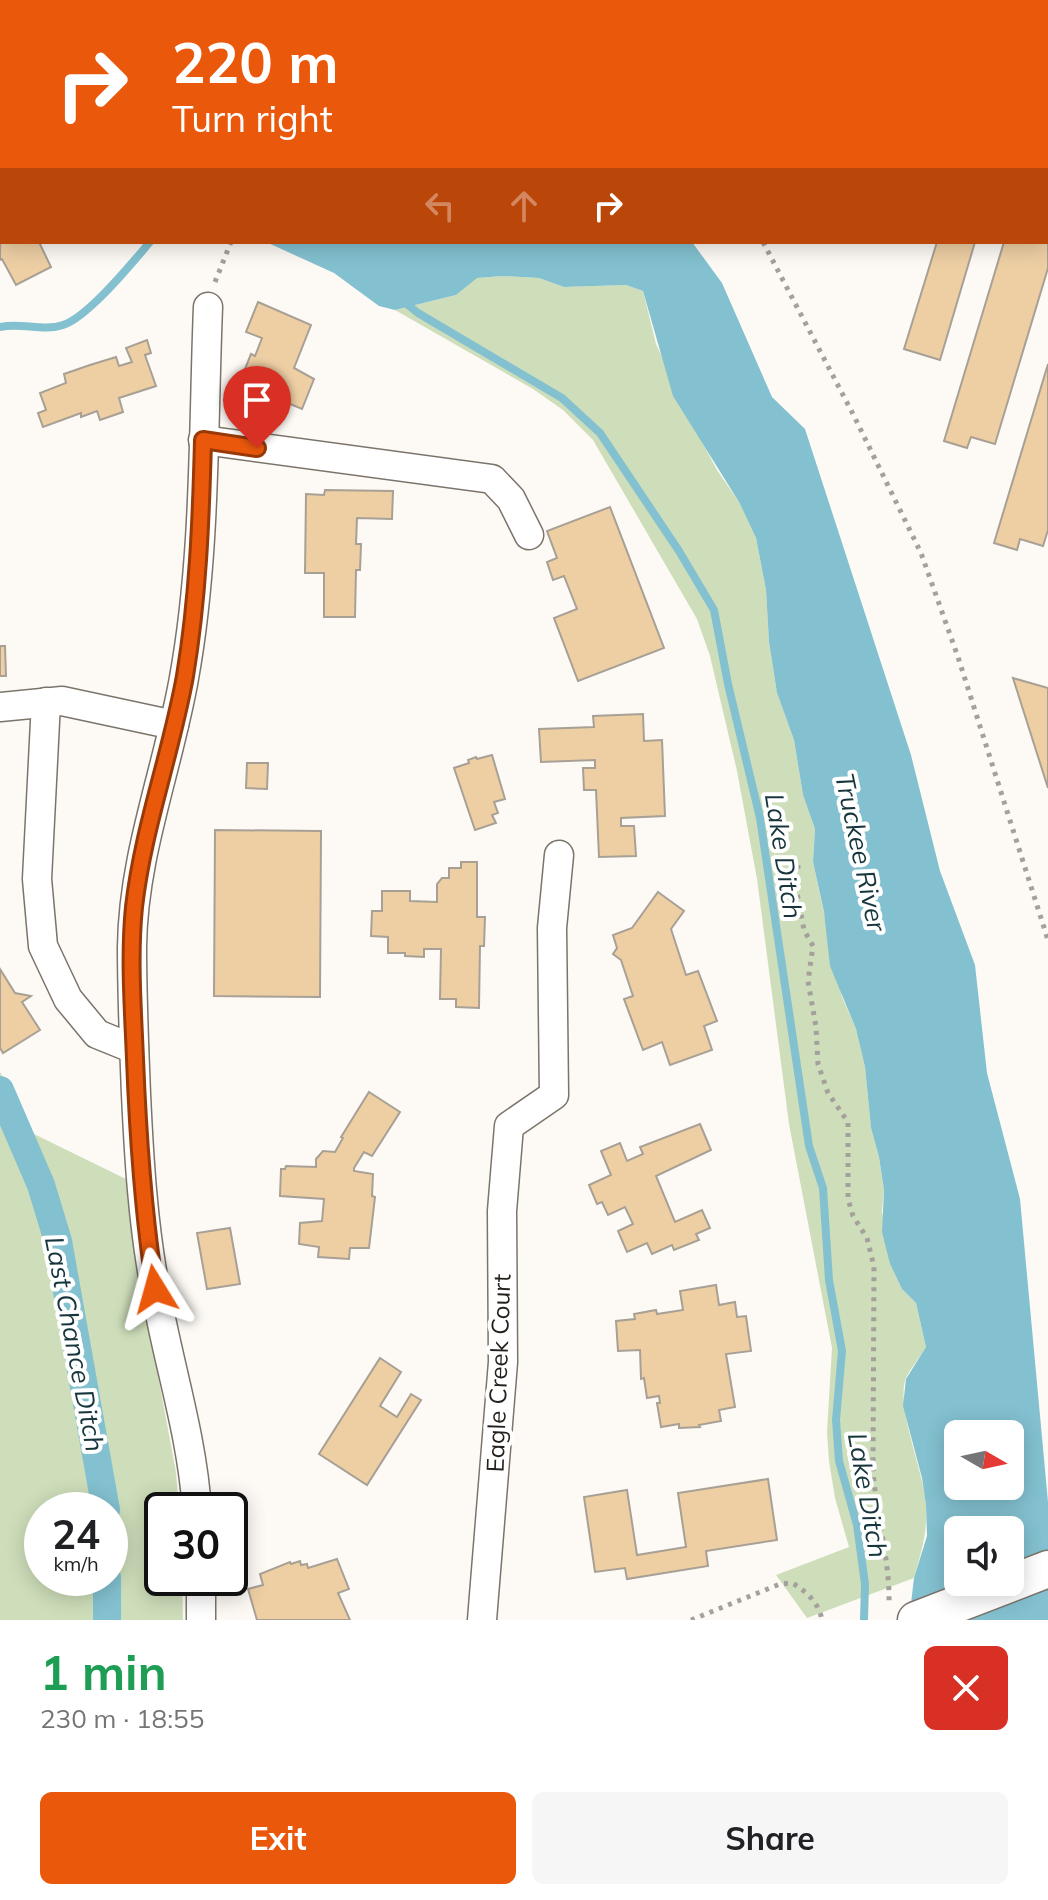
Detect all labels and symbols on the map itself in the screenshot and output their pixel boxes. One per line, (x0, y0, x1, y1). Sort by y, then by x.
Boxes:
pin (223, 366, 291, 448)
water label: Truckee River (828, 770, 894, 935)
water label: Lake Ditch (758, 791, 810, 921)
water label: Last Chance Ditch (38, 1234, 112, 1454)
position arrow (113, 1247, 197, 1331)
street label: Eagle Creek Court (480, 1273, 516, 1473)
north arrow (944, 1420, 1024, 1500)
water label: Lake Ditch (841, 1430, 895, 1560)
speed limit sign: 30 (144, 1492, 248, 1596)

